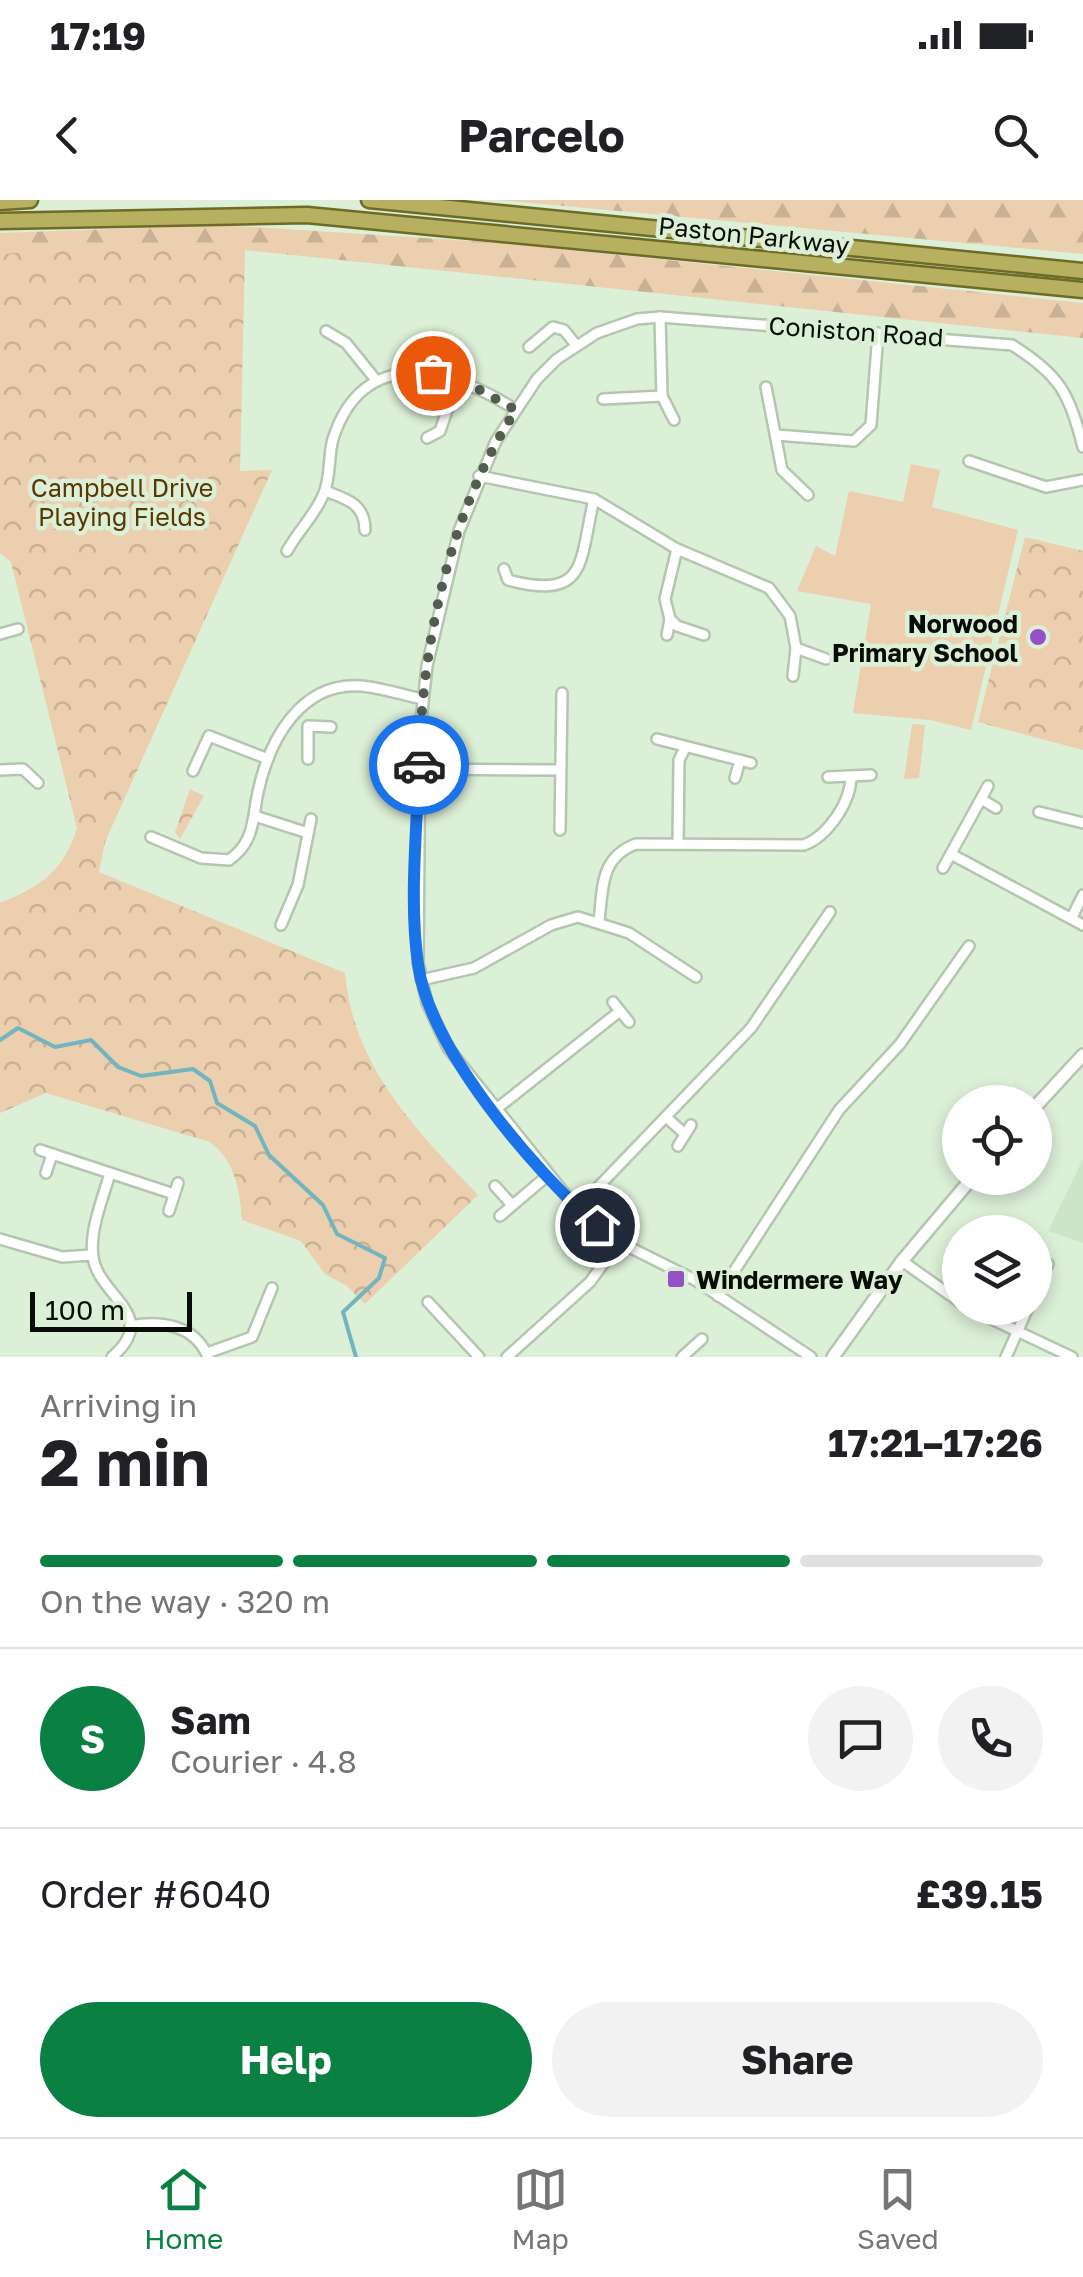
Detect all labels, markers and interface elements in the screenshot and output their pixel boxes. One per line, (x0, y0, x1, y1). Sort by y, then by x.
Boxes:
text: 17:19 (50, 13, 146, 58)
icon: back (40, 108, 95, 163)
text: Parcelo (458, 108, 625, 162)
icon: search (988, 108, 1043, 163)
street label: Paston Parkway (657, 210, 851, 260)
street label: Coniston Road (768, 309, 944, 353)
pin (391, 331, 476, 416)
icon: bag (406, 346, 461, 401)
park label: Campbell Drive Playing Fields (31, 472, 213, 532)
place label: Norwood Primary School (832, 608, 1018, 668)
marker: Norwood Primary School (1027, 626, 1049, 648)
courier (369, 715, 469, 815)
icon: car (392, 738, 447, 793)
map controls (942, 1085, 1052, 1325)
button: locate (942, 1085, 1052, 1195)
pin (555, 1183, 640, 1268)
icon: home (570, 1198, 625, 1253)
button: layers (942, 1215, 1052, 1325)
place label: Windermere Way (696, 1264, 903, 1295)
marker: Windermere Way (665, 1268, 687, 1290)
scale bar (30, 1287, 192, 1332)
text: 100 m (45, 1293, 125, 1326)
text: Arriving in (40, 1386, 197, 1424)
text: 17:21–17:26 (828, 1420, 1043, 1465)
text: 2 min (40, 1422, 210, 1500)
text: On the way · 320 m (40, 1582, 330, 1620)
button: chat (808, 1686, 913, 1791)
button: phone (938, 1686, 1043, 1791)
text: Sam (170, 1697, 251, 1742)
text: S (80, 1716, 105, 1761)
text: Courier · 4.8 (170, 1742, 357, 1780)
text: Order #6040 (40, 1871, 271, 1916)
text: £39.15 (916, 1871, 1043, 1916)
button: Help (40, 2002, 532, 2117)
button: Share (552, 2002, 1043, 2117)
tab: Home (144, 2162, 223, 2255)
tab: Map (512, 2162, 569, 2255)
tab: Saved (857, 2162, 939, 2255)

